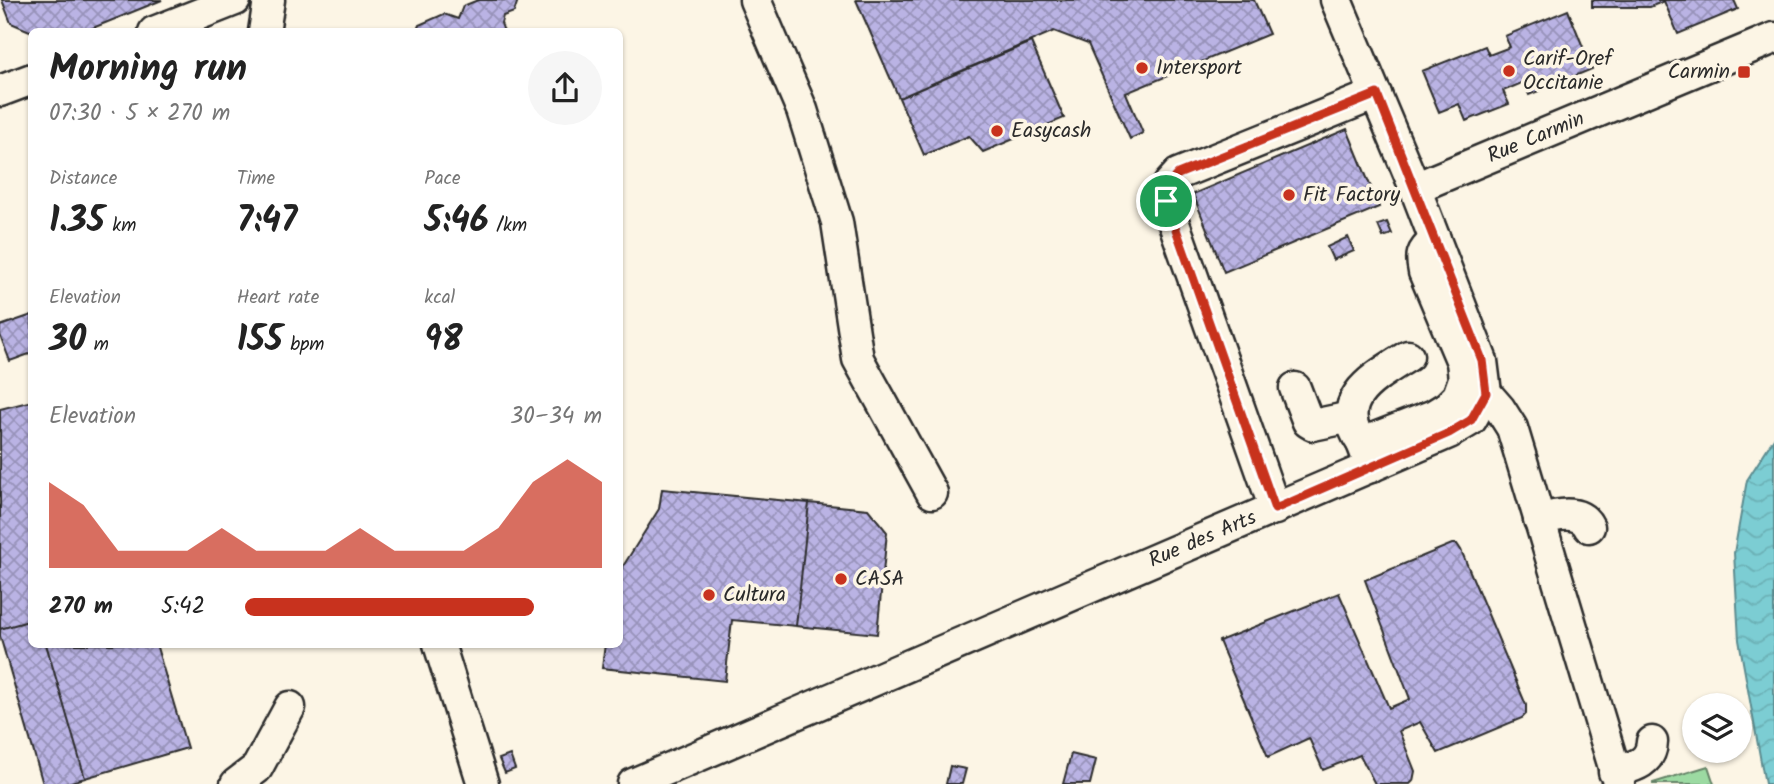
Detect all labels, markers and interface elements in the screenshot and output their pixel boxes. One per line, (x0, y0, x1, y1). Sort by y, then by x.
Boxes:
text: Morning run (49, 40, 247, 100)
place label: Carif-Oref Occitanie (1523, 43, 1614, 100)
button: share (528, 51, 602, 125)
place label: Intersport (1156, 52, 1243, 85)
place label: Carmin (1668, 56, 1730, 89)
marker: Intersport (1134, 60, 1150, 76)
marker: Carif-Oref Occitanie (1501, 63, 1517, 79)
marker: Carmin (1736, 64, 1752, 80)
text: 07:30 · 5 × 270 m (49, 96, 230, 132)
street label: Rue Carmin (1482, 102, 1590, 172)
place label: Easycash (1011, 115, 1091, 148)
marker: Easycash (989, 123, 1005, 139)
text: Distance (49, 164, 117, 194)
text: Time (237, 164, 275, 194)
text: Pace (424, 164, 461, 194)
pin (1136, 171, 1196, 231)
place label: Fit Factory (1303, 179, 1400, 212)
icon: arrive (1147, 182, 1185, 220)
marker: Fit Factory (1281, 187, 1297, 203)
text: 1.35 (49, 194, 105, 250)
text: 7:47 (237, 194, 297, 250)
text: 5:46 (424, 194, 489, 250)
text: km (105, 211, 136, 241)
text: /km (489, 211, 527, 241)
text: Elevation (49, 283, 121, 313)
text: Heart rate (237, 283, 319, 313)
text: kcal (424, 283, 455, 313)
text: 30 (49, 313, 86, 369)
text: 155 (237, 313, 283, 369)
text: 98 (424, 313, 463, 369)
text: m (86, 330, 109, 360)
text: bpm (283, 330, 324, 360)
text: Elevation (49, 399, 136, 435)
text: 30–34 m (510, 399, 602, 435)
street label: Rue des Arts (1143, 501, 1262, 577)
place label: CASA (855, 563, 904, 596)
marker: CASA (833, 571, 849, 587)
place label: Cultura (723, 579, 786, 612)
marker: Cultura (701, 587, 717, 603)
text: 270 m (49, 589, 113, 625)
text: 5:42 (161, 589, 205, 625)
map controls (1682, 693, 1752, 763)
button: layers (1682, 693, 1752, 763)

